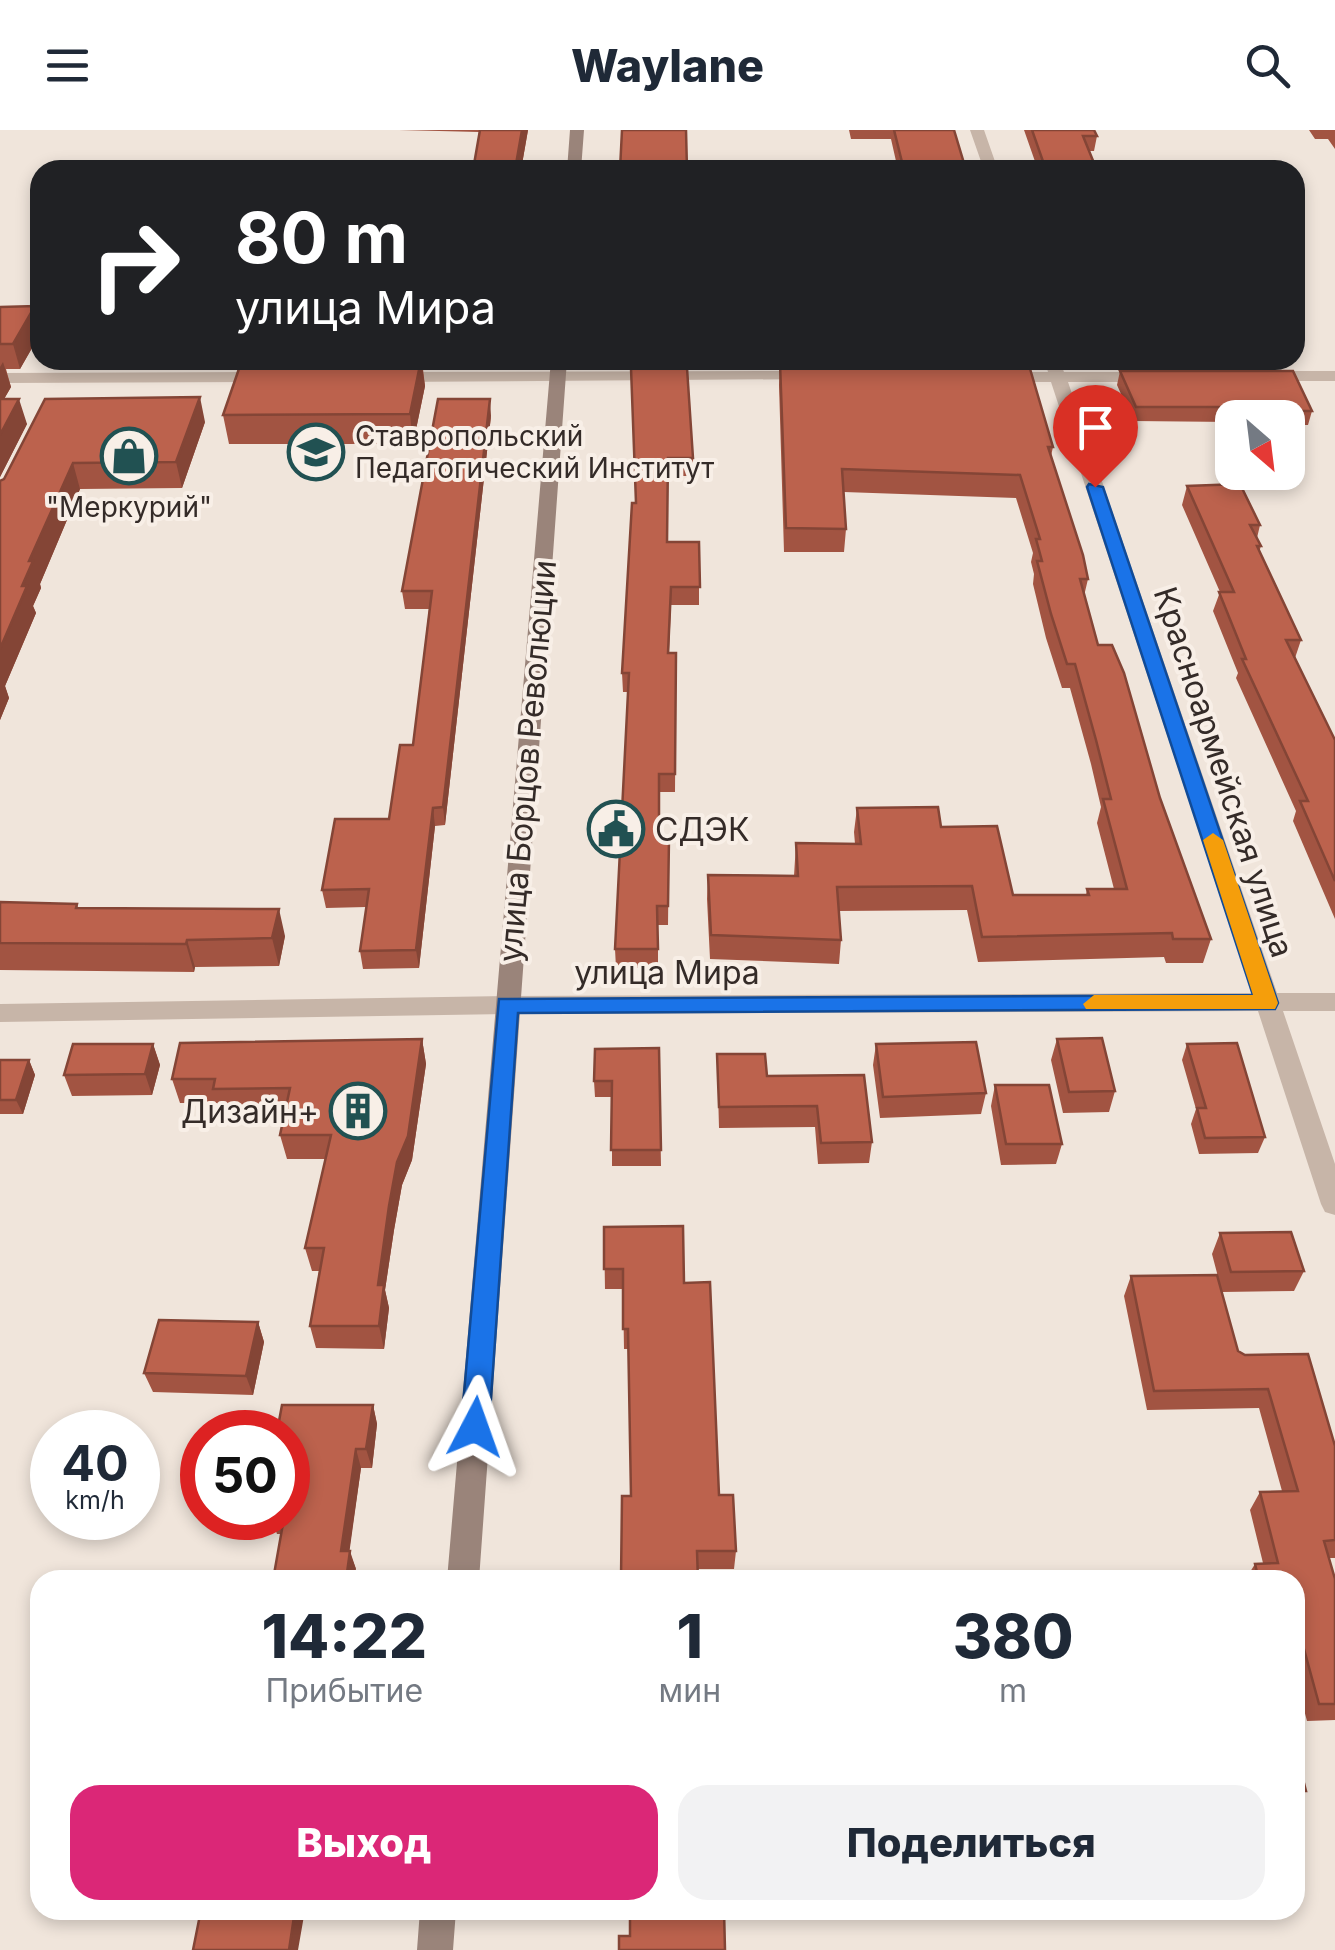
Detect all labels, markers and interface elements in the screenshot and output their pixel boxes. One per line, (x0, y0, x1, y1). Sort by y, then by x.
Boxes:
icon: menu (40, 38, 95, 93)
text: Waylane (571, 38, 764, 93)
icon: search (1240, 38, 1295, 93)
text: 80 m (235, 195, 408, 280)
icon: right (70, 200, 200, 330)
text: улица Мира (235, 280, 496, 335)
pin (1053, 385, 1138, 488)
icon: arrive (1068, 400, 1123, 455)
north arrow (1215, 400, 1305, 490)
map controls (1215, 400, 1305, 490)
place label: Ставропольский Педагогический Институт (355, 419, 714, 485)
school or university icon: Ставропольский Педагогический Институт (286, 422, 346, 482)
shop icon: "Меркурий" (99, 426, 159, 486)
place label: "Меркурий" (46, 490, 212, 524)
street label: улица Борцов Революции (490, 558, 564, 964)
street label: Красноармейская улица (1146, 582, 1302, 962)
public building icon: СДЭК (586, 799, 646, 859)
place label: СДЭК (655, 810, 749, 849)
street label: улица Мира (574, 953, 760, 992)
building icon: Дизайн+ (328, 1081, 388, 1141)
place label: Дизайн+ (181, 1092, 319, 1131)
position arrow (423, 1375, 527, 1479)
speed limit sign: 50 (180, 1410, 310, 1540)
text: 40 (61, 1433, 129, 1493)
text: km/h (65, 1485, 125, 1515)
text: 14:22 (262, 1600, 427, 1672)
text: 1 (677, 1600, 703, 1672)
text: 380 (953, 1600, 1073, 1672)
text: Прибытие (265, 1671, 423, 1710)
text: мин (659, 1671, 721, 1710)
text: m (999, 1671, 1027, 1710)
button: Выход (70, 1785, 658, 1900)
button: Поделиться (678, 1785, 1265, 1900)

